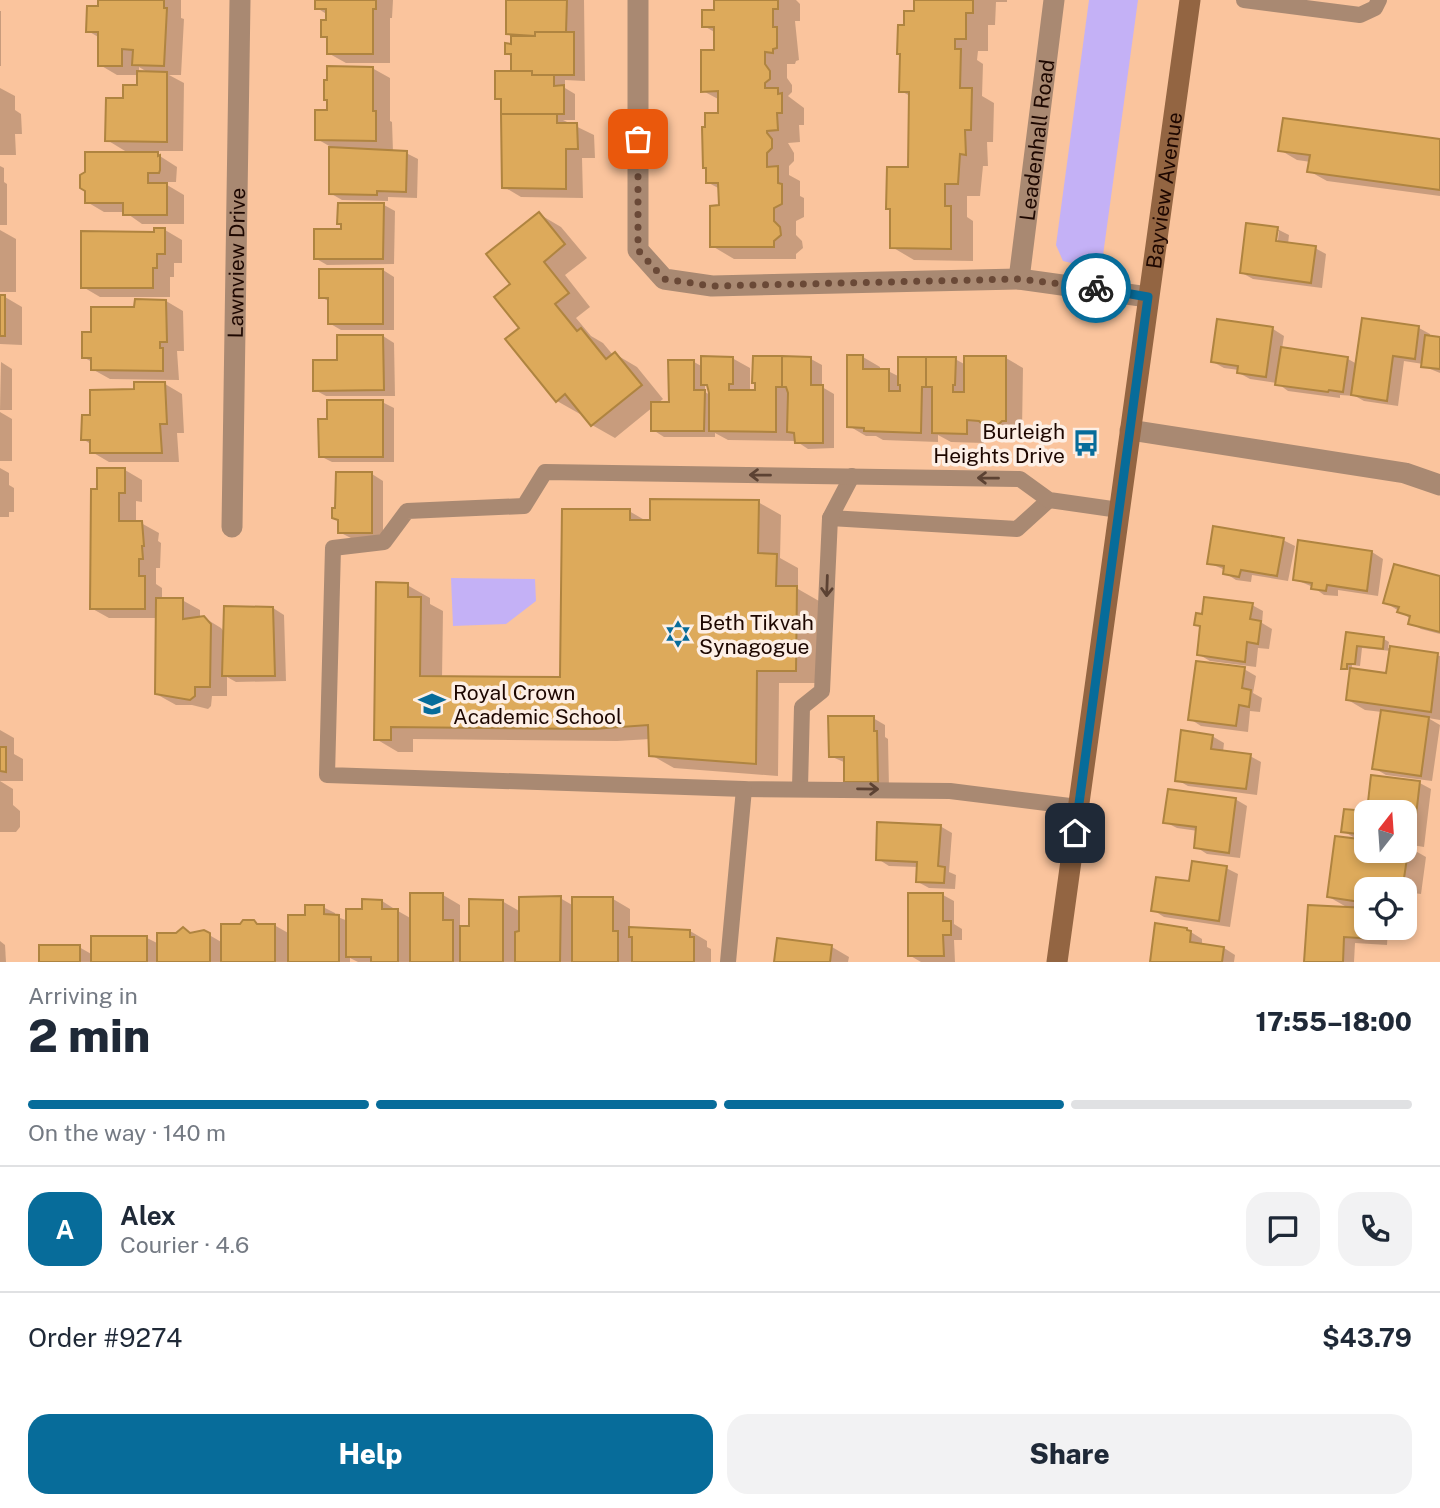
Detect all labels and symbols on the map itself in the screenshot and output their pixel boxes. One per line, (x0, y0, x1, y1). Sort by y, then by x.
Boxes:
street label: Leadenhall Road (1014, 58, 1059, 222)
pin (608, 109, 668, 169)
street label: Bayview Avenue (1140, 110, 1187, 270)
street label: Lawnview Drive (222, 188, 250, 338)
courier (1061, 253, 1131, 323)
place label: Burleigh Heights Drive (933, 419, 1065, 468)
bus stop icon: Burleigh Heights Drive (1071, 428, 1101, 458)
one-way arrow (749, 468, 772, 482)
one-way arrow (977, 471, 1000, 485)
one-way arrow (820, 575, 833, 597)
place label: Beth Tikvah Synagogue (699, 610, 814, 659)
synagogue icon: Beth Tikvah Synagogue (663, 619, 693, 649)
place label: Royal Crown Academic School (453, 680, 622, 729)
school or university icon: Royal Crown Academic School (417, 689, 447, 719)
one-way arrow (857, 783, 880, 796)
north arrow (1354, 800, 1418, 863)
pin (1045, 803, 1105, 863)

